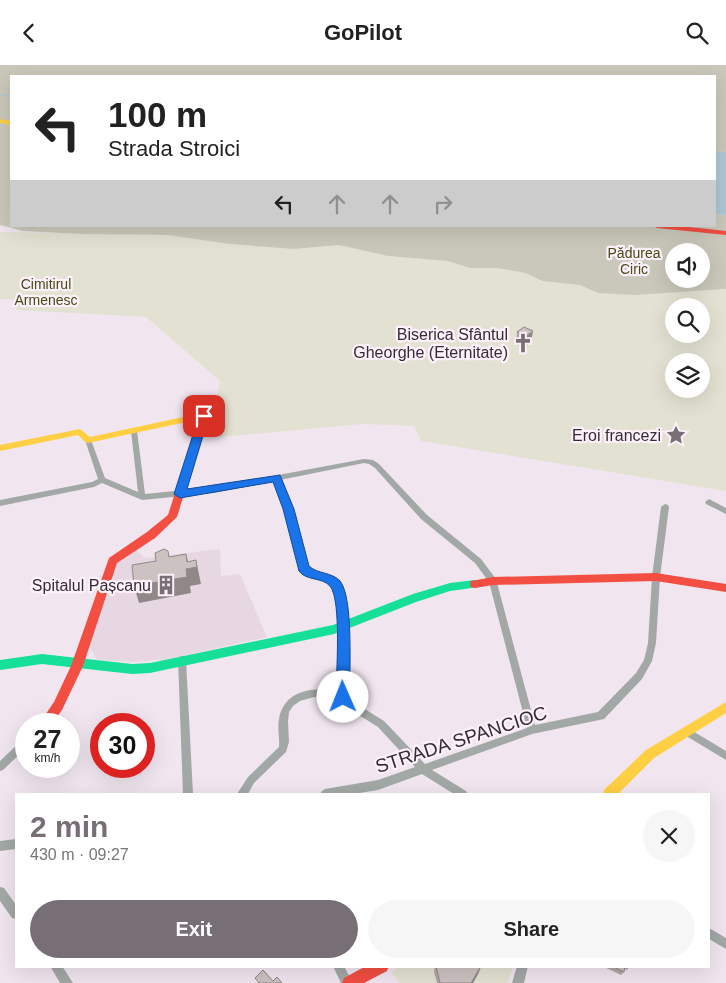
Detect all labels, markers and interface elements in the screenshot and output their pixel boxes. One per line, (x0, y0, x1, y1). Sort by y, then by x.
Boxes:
icon: back (15, 19, 43, 47)
icon: search (683, 19, 711, 47)
text: GoPilot (324, 20, 402, 45)
icon: left (25, 95, 90, 160)
text: 100 m (108, 95, 207, 134)
text: Strada Stroici (108, 136, 240, 161)
icon: left (270, 190, 298, 218)
icon: ahead (323, 190, 351, 218)
icon: ahead (376, 190, 404, 218)
icon: right (429, 190, 457, 218)
map controls (665, 243, 710, 398)
button: sound (665, 243, 710, 288)
park label: Pădurea Ciric (608, 245, 661, 277)
park label: Cimitirul Armenesc (14, 276, 78, 308)
button: search (665, 298, 710, 343)
place label: Biserica Sfântul Gheorghe (Eternitate) (353, 326, 508, 361)
church icon: Biserica Sfântul Gheorghe (Eternitate) (512, 332, 534, 354)
button: layers (665, 353, 710, 398)
pin (183, 395, 225, 437)
icon: arrive (190, 402, 218, 430)
place icon: Eroi francezi (665, 424, 687, 446)
place label: Eroi francezi (572, 427, 661, 444)
building icon: Spitalul Pașcanu (155, 574, 177, 596)
place label: Spitalul Pașcanu (32, 577, 151, 594)
position arrow (316, 670, 368, 722)
street label: STRADA SPANCIOC (373, 702, 550, 777)
speed limit sign: 30 (90, 713, 155, 778)
text: 27 (34, 725, 61, 753)
text: km/h (34, 751, 61, 765)
text: 2 min (30, 810, 108, 843)
button: close (643, 810, 695, 862)
text: 430 m · 09:27 (30, 846, 129, 863)
button: Exit (30, 900, 358, 958)
button: Share (368, 900, 695, 958)

